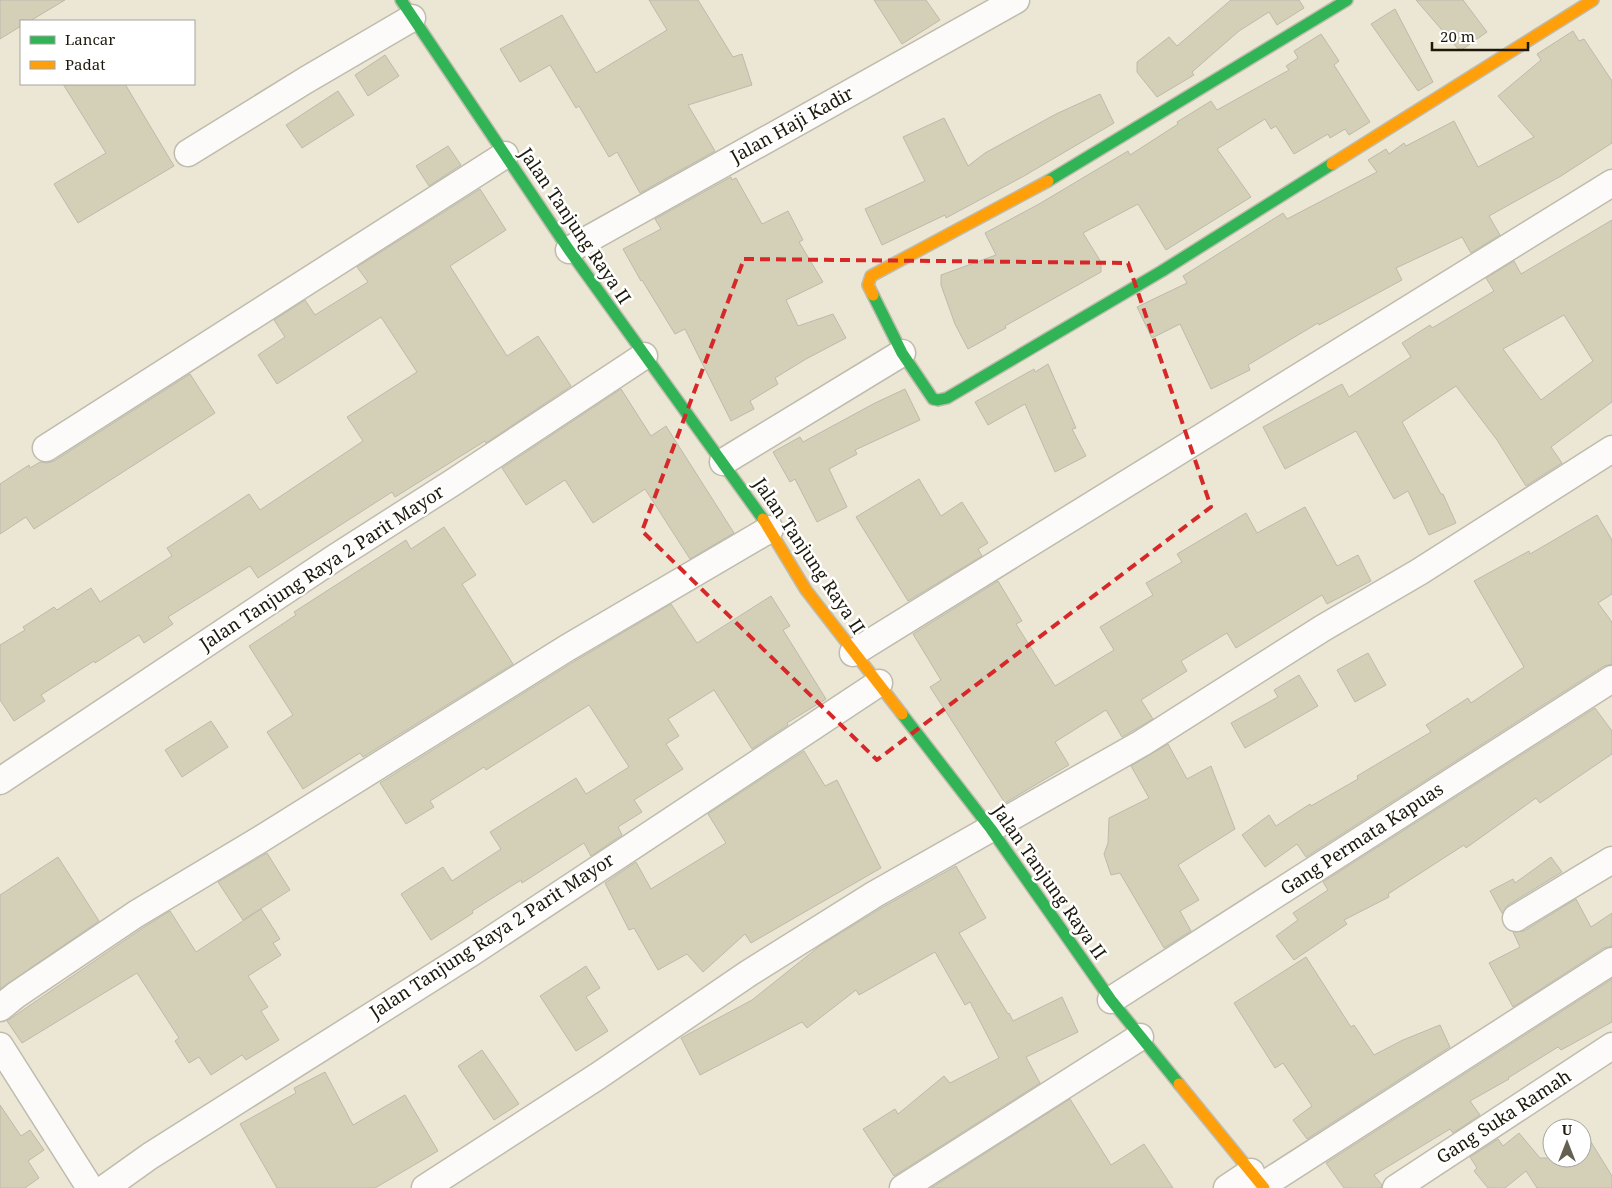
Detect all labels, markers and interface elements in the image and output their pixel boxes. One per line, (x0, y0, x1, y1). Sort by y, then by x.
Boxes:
legend (20, 20, 195, 85)
scale bar (1432, 20, 1528, 52)
text: 20 m (1440, 26, 1475, 46)
text: Lancar (65, 29, 115, 49)
text: Padat (65, 54, 105, 74)
street label: Jalan Haji Kadir (725, 80, 858, 168)
street label: Jalan Tanjung Raya II (514, 142, 637, 308)
street label: Jalan Tanjung Raya II (748, 472, 871, 638)
street label: Jalan Tanjung Raya 2 Parit Mayor (194, 479, 449, 656)
street label: Gang Permata Kapuas (1275, 776, 1448, 900)
street label: Jalan Tanjung Raya II (987, 799, 1112, 963)
street label: Jalan Tanjung Raya 2 Parit Mayor (364, 847, 619, 1024)
street label: Gang Suka Ramah (1431, 1064, 1575, 1169)
north arrow (1542, 1118, 1592, 1168)
text: U (1562, 1120, 1573, 1139)

